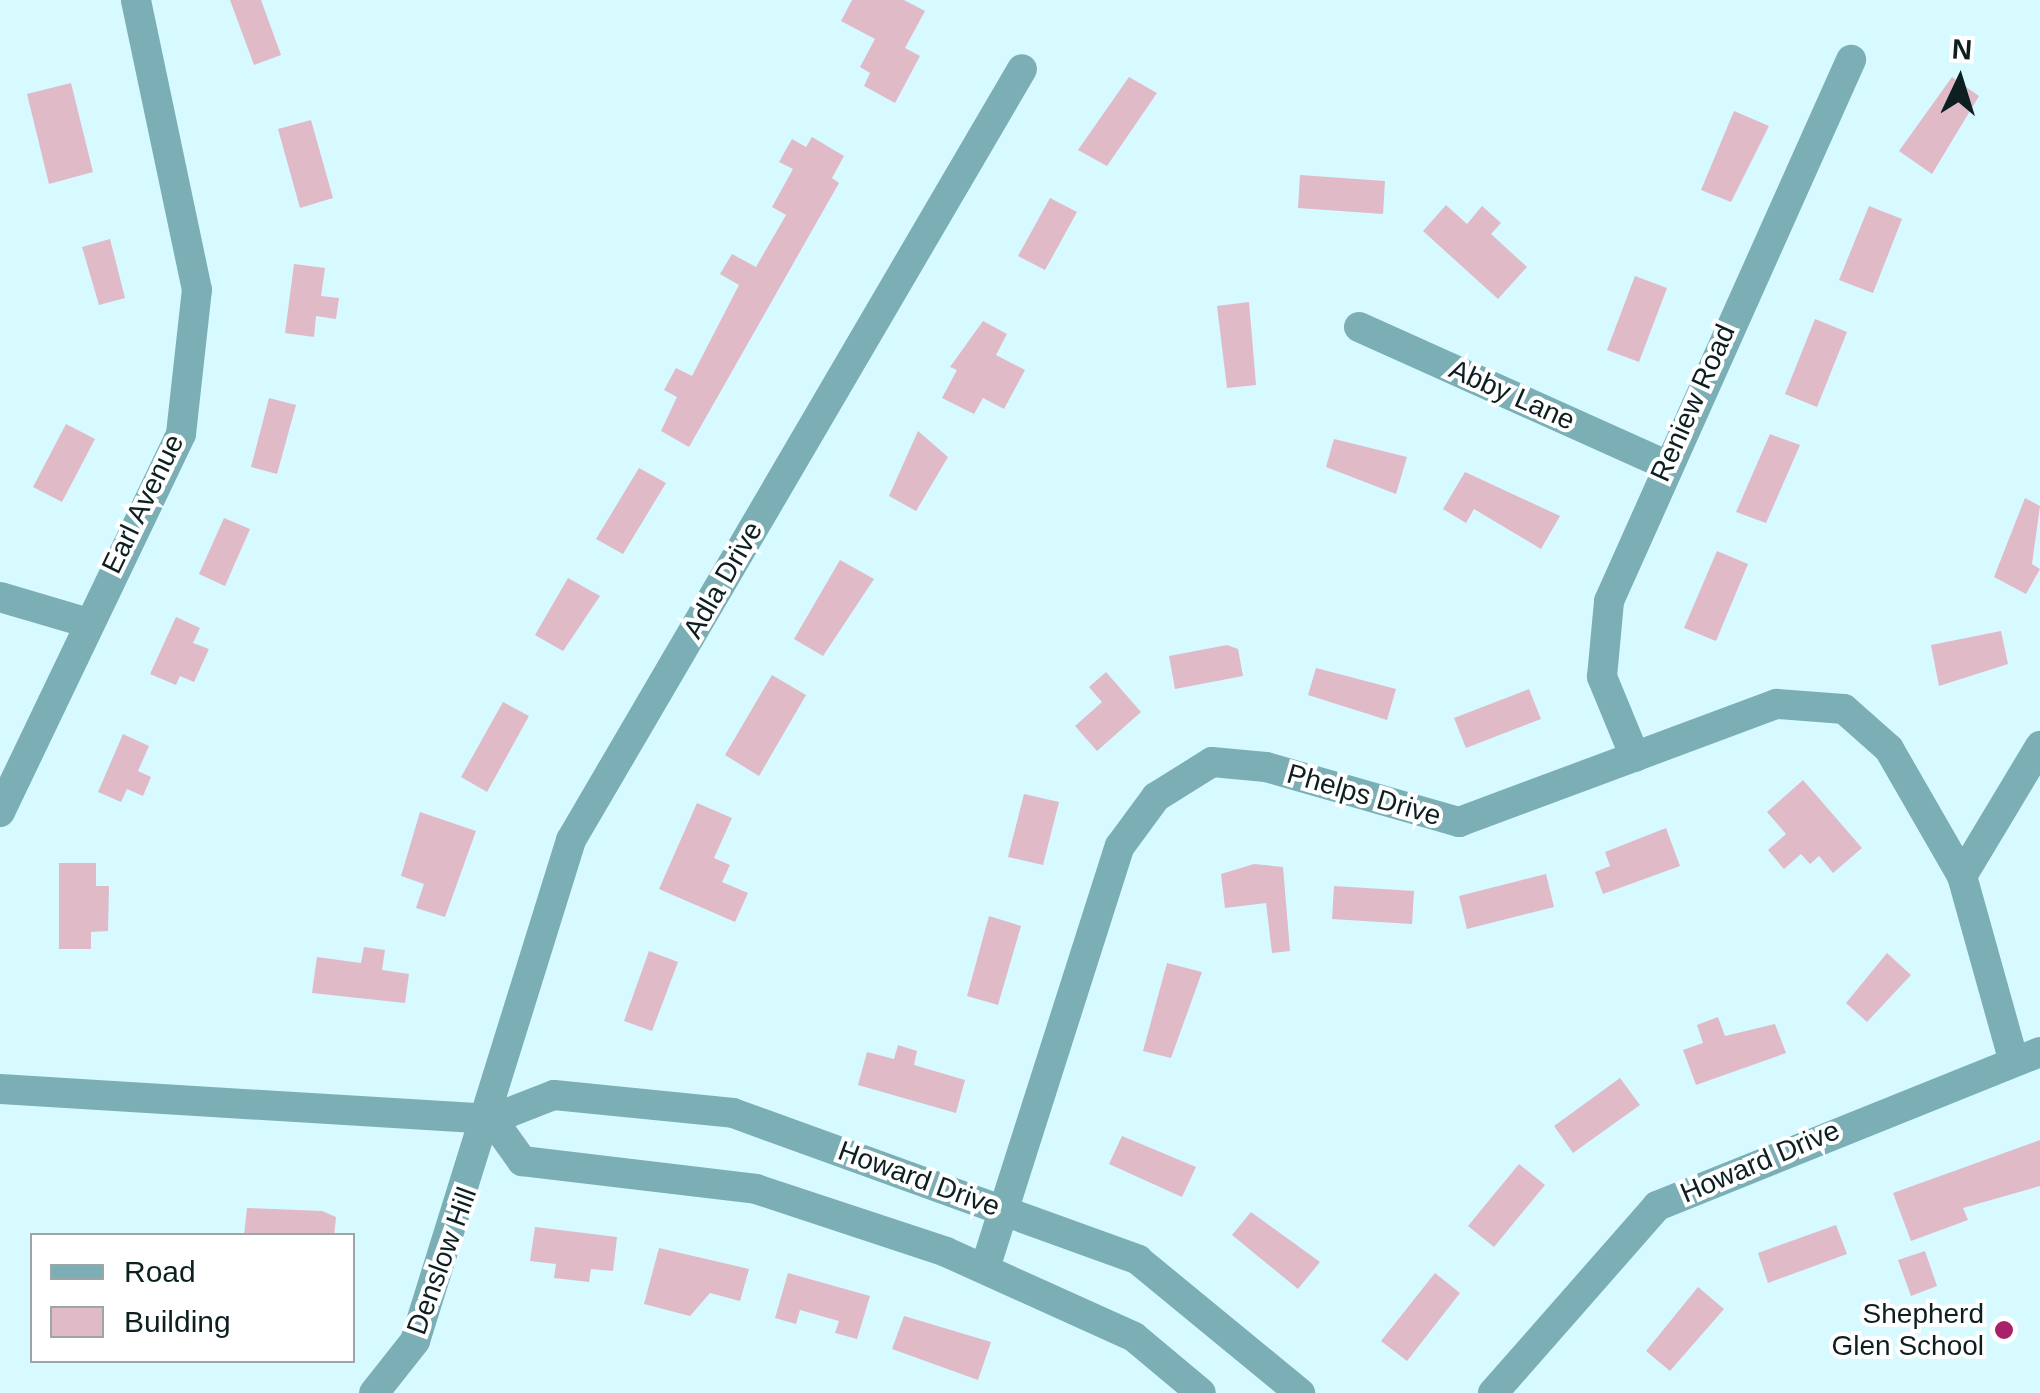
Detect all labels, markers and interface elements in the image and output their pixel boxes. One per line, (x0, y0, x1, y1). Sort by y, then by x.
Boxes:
north arrow (1910, 30, 2010, 130)
text: N (1951, 33, 1973, 66)
street label: Reniew Road (1643, 319, 1743, 487)
street label: Abby Lane (1444, 352, 1580, 438)
street label: Earl Avenue (95, 428, 191, 580)
street label: Adla Drive (676, 516, 770, 644)
street label: Phelps Drive (1283, 757, 1445, 833)
street label: Howard Drive (1675, 1113, 1845, 1211)
street label: Howard Drive (834, 1134, 1004, 1224)
street label: Denslow Hill (400, 1183, 484, 1339)
legend (30, 1233, 355, 1363)
text: Road (124, 1255, 196, 1288)
place label: Shepherd Glen School (1831, 1297, 1984, 1363)
text: Building (124, 1305, 231, 1338)
marker: Shepherd Glen School (1993, 1319, 2015, 1341)

